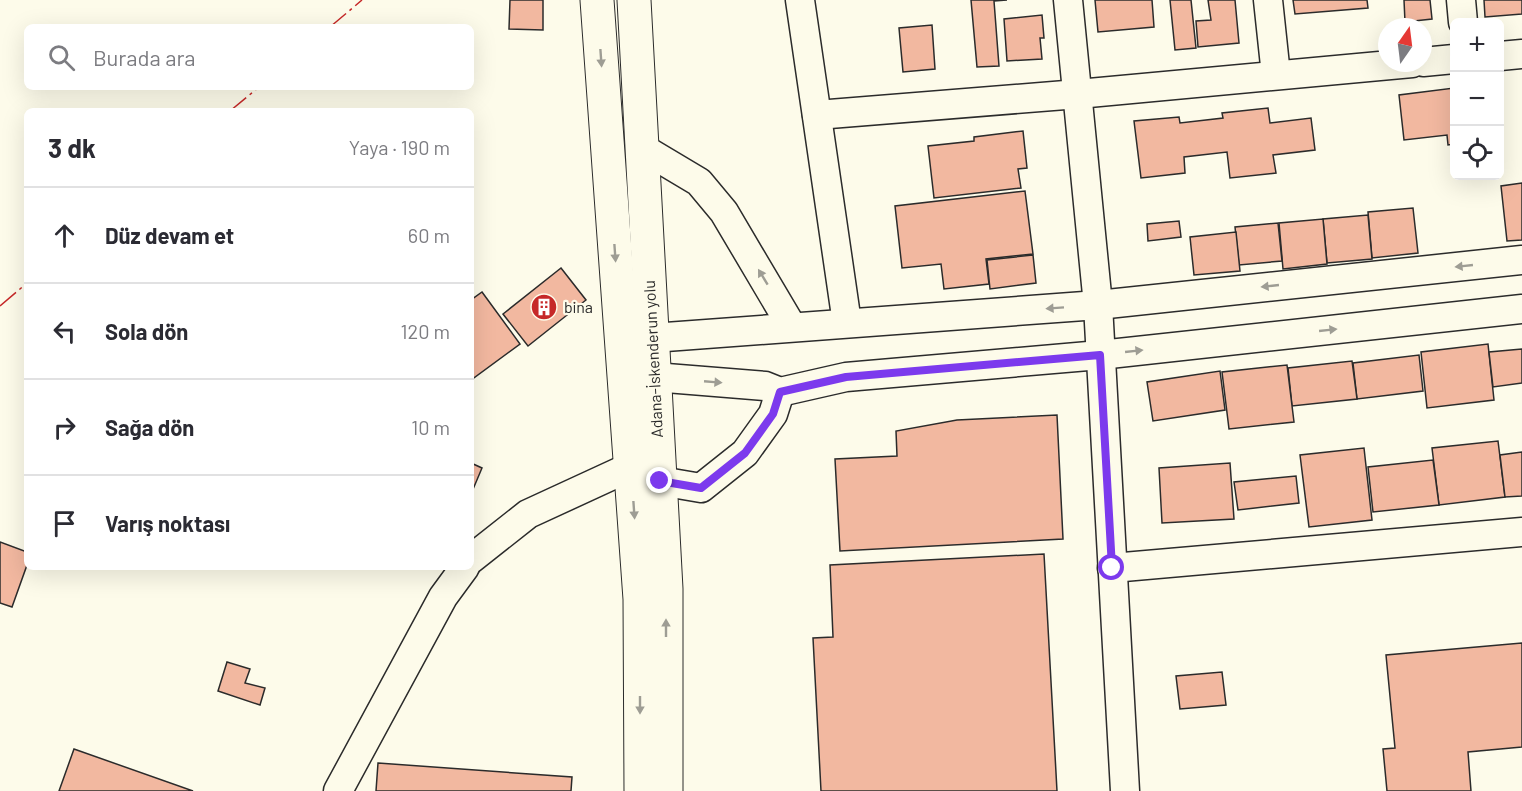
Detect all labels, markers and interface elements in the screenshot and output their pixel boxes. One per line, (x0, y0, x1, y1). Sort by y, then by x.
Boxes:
north arrow (1378, 18, 1432, 72)
map controls (1450, 18, 1504, 180)
button: + (1450, 18, 1504, 72)
search box (24, 24, 474, 90)
icon: search (45, 41, 78, 74)
text: Burada ara (93, 44, 196, 70)
one-way arrow (596, 49, 606, 68)
button: − (1450, 72, 1504, 126)
button: locate (1450, 126, 1504, 180)
text: 3 dk (48, 132, 96, 163)
text: Yaya · 190 m (349, 135, 450, 159)
icon: ahead (48, 219, 81, 252)
text: Düz devam et (105, 222, 234, 248)
text: 60 m (408, 223, 450, 247)
one-way arrow (610, 243, 620, 262)
one-way arrow (1454, 261, 1473, 271)
one-way arrow (757, 269, 768, 285)
street label: Adana-İskenderun yolu (639, 280, 666, 438)
one-way arrow (1260, 282, 1279, 291)
building icon: bina (529, 292, 559, 322)
place label: bina (564, 297, 593, 316)
one-way arrow (1045, 303, 1064, 313)
icon: left (48, 315, 81, 348)
text: Sola dön (105, 318, 188, 344)
text: 120 m (400, 319, 450, 343)
one-way arrow (1319, 325, 1338, 335)
one-way arrow (1125, 346, 1144, 356)
one-way arrow (703, 377, 722, 386)
icon: right (48, 411, 81, 444)
text: Sağa dön (105, 414, 194, 440)
text: 10 m (411, 415, 450, 439)
route end (646, 467, 672, 493)
one-way arrow (629, 501, 638, 520)
icon: arrive (48, 507, 81, 540)
text: Varış noktası (105, 510, 230, 536)
route start (1098, 554, 1124, 580)
one-way arrow (661, 618, 671, 637)
one-way arrow (635, 695, 645, 714)

